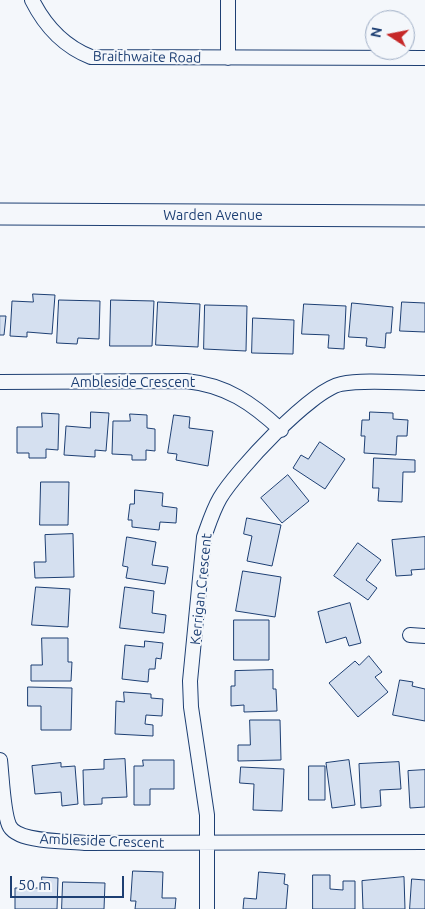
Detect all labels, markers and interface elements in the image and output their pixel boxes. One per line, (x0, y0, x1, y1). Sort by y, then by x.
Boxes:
north arrow (365, 10, 415, 60)
text: N (367, 26, 385, 39)
street label: Braithwaite Road (93, 48, 201, 66)
street label: Warden Avenue (163, 207, 263, 223)
street label: Ambleside Crescent (71, 374, 195, 390)
street label: Kerrigan Crescent (187, 532, 215, 646)
street label: Ambleside Crescent (39, 830, 165, 852)
scale bar (12, 866, 126, 898)
text: 50 m (18, 876, 51, 893)

